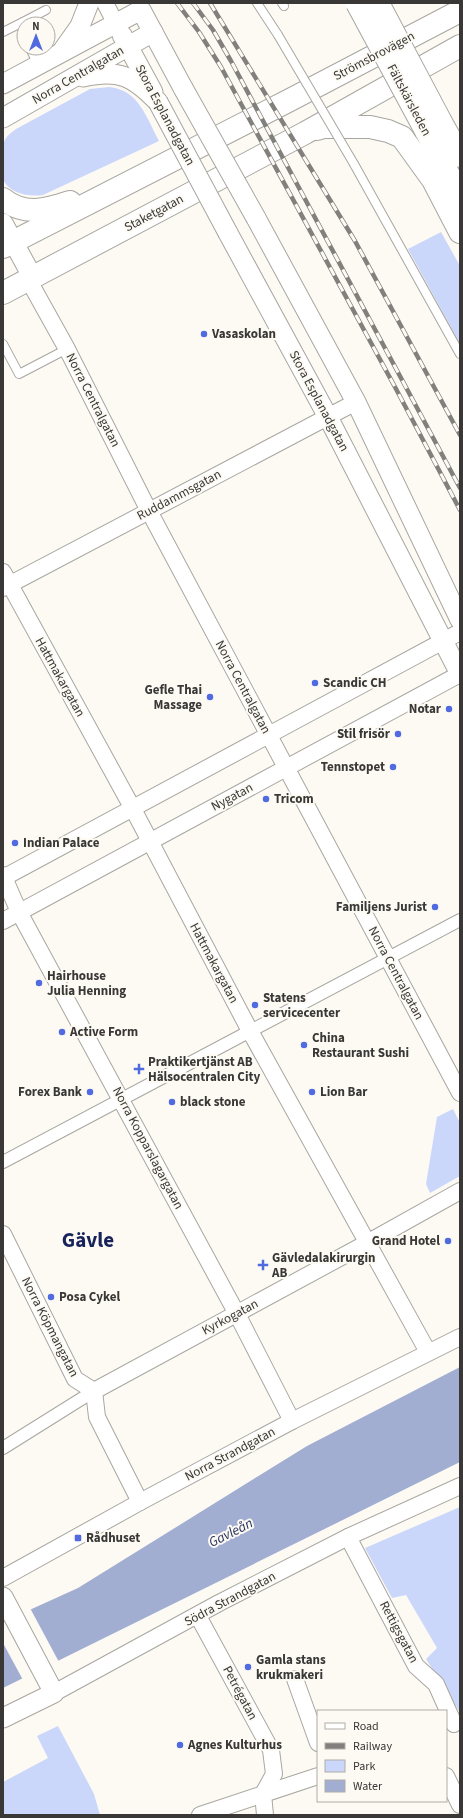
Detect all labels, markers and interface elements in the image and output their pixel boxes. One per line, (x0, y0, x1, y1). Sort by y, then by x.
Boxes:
north arrow (16, 16, 56, 56)
text: N (32, 19, 40, 34)
street label: Strömsbrovägen (330, 27, 418, 85)
street label: Norra Centralgatan (29, 41, 127, 109)
street label: Stora Esplanadgatan (131, 61, 199, 169)
street label: Fältskärsleden (383, 61, 435, 139)
street label: Staketgatan (121, 190, 187, 236)
place label: Vasaskolan (211, 325, 276, 343)
marker: Vasaskolan (199, 329, 209, 339)
street label: Stora Esplanadgatan (285, 347, 353, 455)
street label: Norra Centralgatan (62, 350, 124, 450)
street label: Ruddammsgatan (134, 465, 224, 525)
street label: Hattmakargatan (31, 634, 89, 720)
street label: Norra Centralgatan (211, 637, 275, 737)
place label: Scandic CH (323, 674, 387, 692)
marker: Scandic CH (310, 678, 320, 688)
place label: Gefle Thai Massage (144, 681, 202, 714)
marker: Gefle Thai Massage (205, 692, 215, 702)
place label: Notar (409, 700, 442, 718)
marker: Notar (444, 704, 454, 714)
place label: Stil frisör (337, 725, 391, 743)
marker: Stil frisör (393, 729, 403, 739)
place label: Tennstopet (321, 758, 385, 776)
marker: Tennstopet (388, 762, 398, 772)
street label: Nygatan (208, 778, 256, 816)
place label: Tricom (274, 790, 314, 808)
marker: Tricom (261, 794, 271, 804)
place label: Indian Palace (23, 834, 100, 852)
marker: Indian Palace (10, 838, 20, 848)
place label: Familjens Jurist (336, 898, 427, 916)
marker: Familjens Jurist (430, 902, 440, 912)
street label: Hattmakargatan (185, 920, 243, 1006)
street label: Norra Centralgatan (364, 923, 428, 1023)
place label: Hairhouse Julia Henning (47, 967, 126, 1000)
marker: Hairhouse Julia Henning (34, 978, 44, 988)
place label: Statens servicecenter (263, 989, 341, 1022)
marker: Statens servicecenter (250, 1000, 260, 1010)
place label: Active Form (69, 1023, 138, 1041)
marker: Active Form (57, 1027, 67, 1037)
place label: China Restaurant Sushi (312, 1029, 409, 1062)
marker: China Restaurant Sushi (299, 1040, 309, 1050)
place label: Praktikertjänst AB Hälsocentralen City (148, 1053, 260, 1086)
marker: Praktikertjänst AB Hälsocentralen City (133, 1063, 145, 1075)
place label: Forex Bank (18, 1083, 83, 1101)
place label: Lion Bar (320, 1083, 368, 1101)
street label: Norra Kopparslagargatan (108, 1084, 188, 1212)
marker: Forex Bank (85, 1087, 95, 1097)
marker: Lion Bar (307, 1087, 317, 1097)
place label: black stone (180, 1093, 246, 1111)
marker: black stone (167, 1097, 177, 1107)
district label: Gävle (62, 1225, 114, 1255)
place label: Grand Hotel (372, 1232, 440, 1250)
marker: Grand Hotel (443, 1236, 453, 1246)
place label: Gävledalakirurgin AB (271, 1249, 376, 1282)
marker: Gävledalakirurgin AB (257, 1259, 269, 1271)
street label: Norra Köpmangatan (17, 1274, 83, 1380)
place label: Posa Cykel (59, 1288, 120, 1306)
marker: Posa Cykel (46, 1292, 56, 1302)
street label: Kyrkogatan (199, 1295, 261, 1339)
street label: Norra Strandgatan (182, 1423, 278, 1485)
water label: Gavleån (205, 1513, 257, 1553)
place label: Rådhuset (86, 1529, 140, 1547)
marker: Rådhuset (73, 1533, 83, 1543)
street label: Södra Strandgatan (181, 1567, 279, 1631)
street label: Rettigsgatan (375, 1598, 423, 1666)
place label: Gamla stans krukmakeri (256, 1651, 326, 1684)
marker: Gamla stans krukmakeri (243, 1662, 253, 1672)
street label: Petrégatan (218, 1663, 262, 1723)
legend (317, 1710, 447, 1802)
text: Road (353, 1718, 379, 1735)
place label: Agnes Kulturhus (187, 1736, 282, 1754)
text: Railway (353, 1738, 392, 1755)
marker: Agnes Kulturhus (175, 1740, 185, 1750)
text: Park (353, 1758, 375, 1775)
text: Water (353, 1778, 383, 1795)

